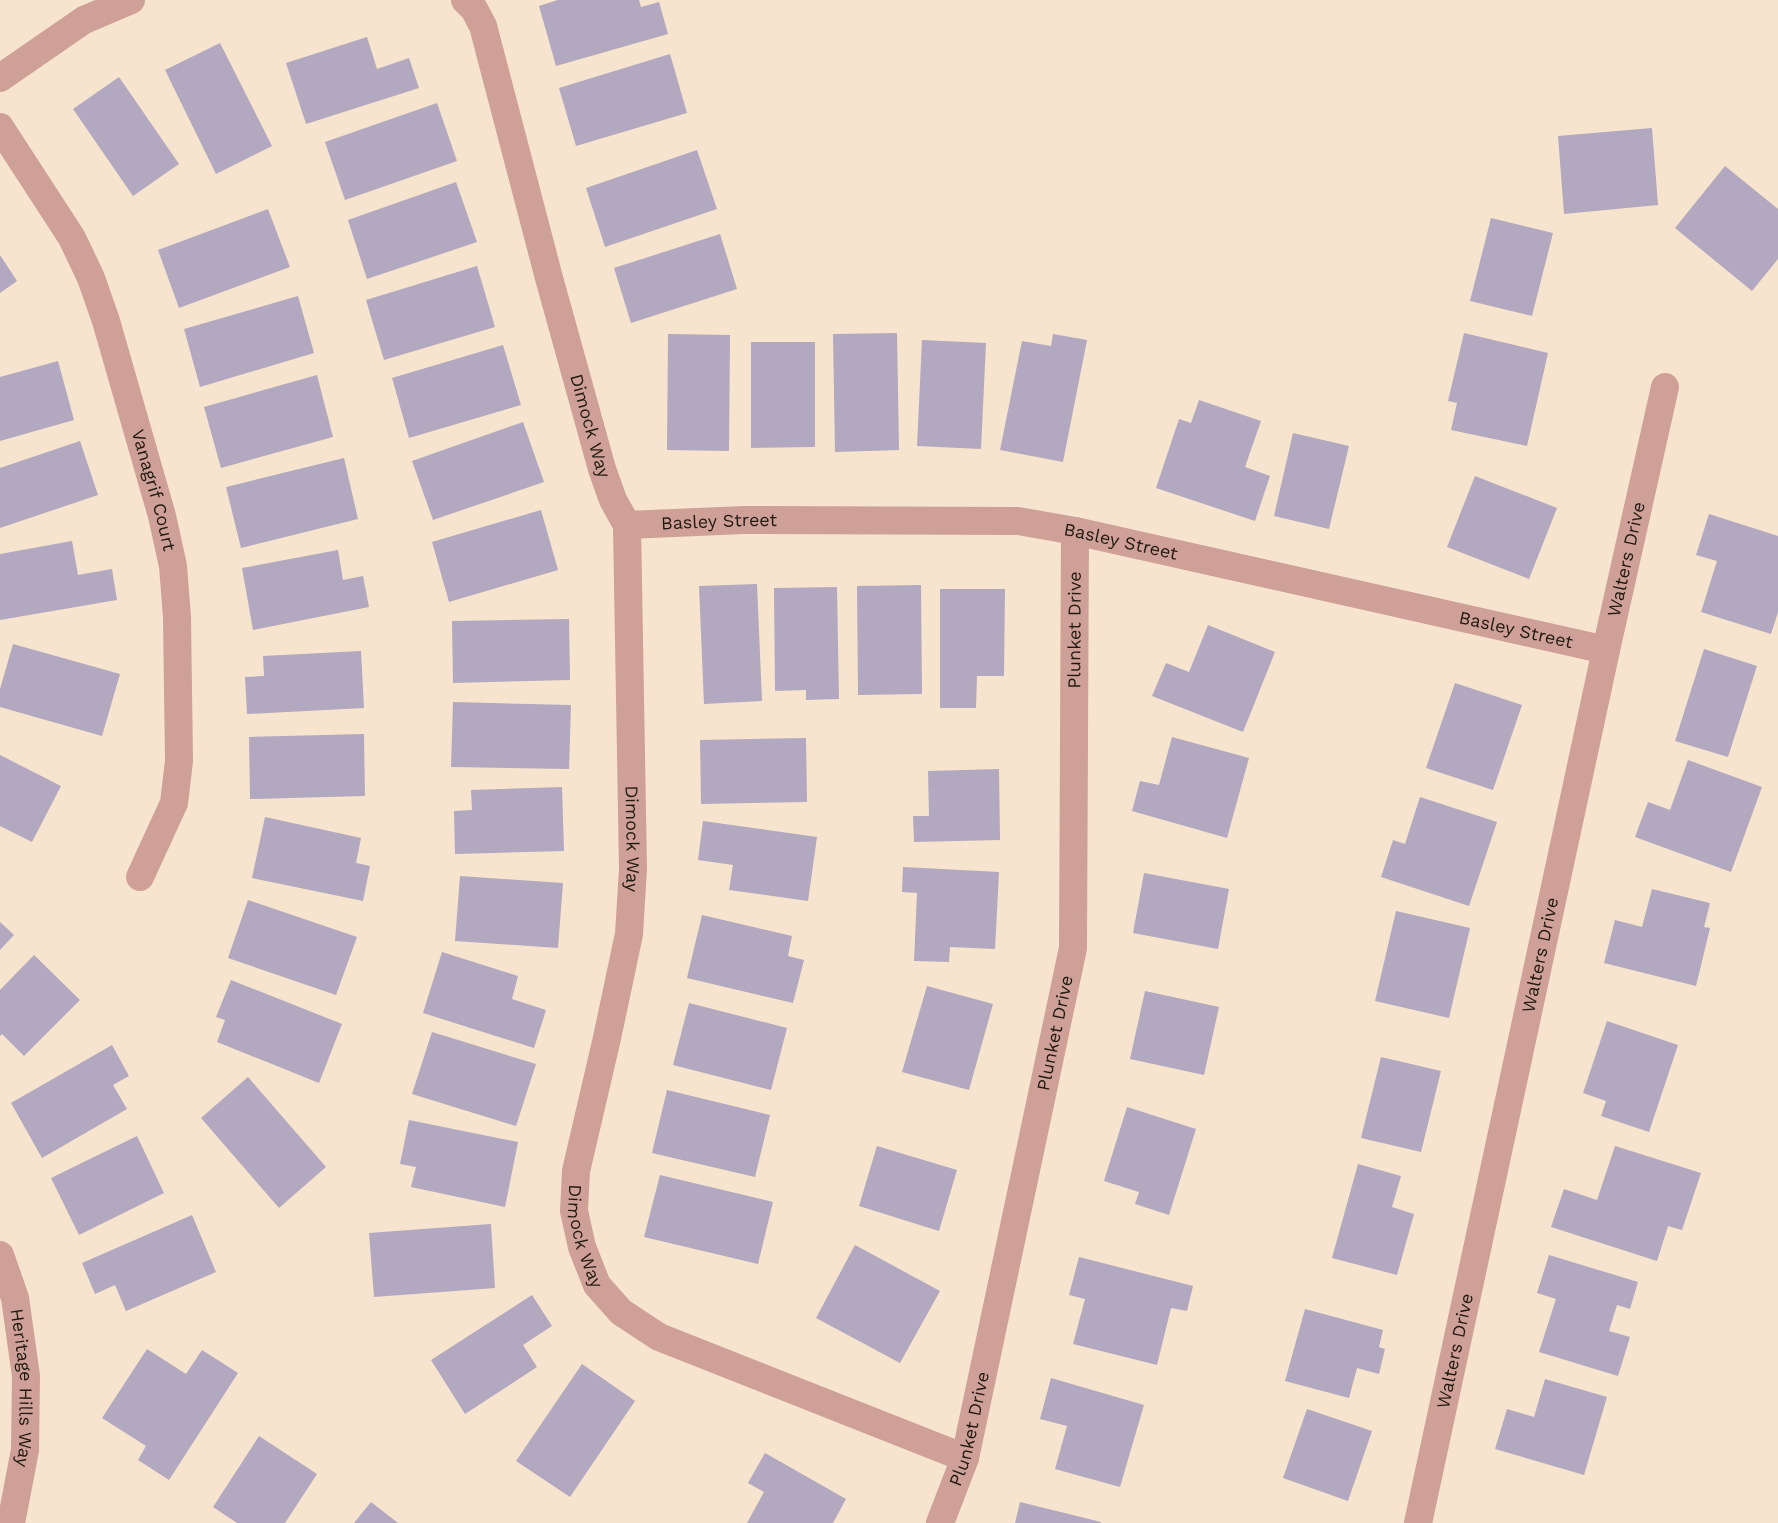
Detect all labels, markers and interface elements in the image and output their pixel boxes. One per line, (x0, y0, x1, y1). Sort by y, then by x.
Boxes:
street label: Dimock Way (566, 372, 616, 481)
street label: Vanagrif Court (128, 427, 180, 553)
street label: Walters Drive (1603, 500, 1649, 619)
street label: Basley Street (660, 509, 777, 534)
street label: Basley Street (1062, 518, 1180, 564)
street label: Plunket Drive (1063, 571, 1085, 689)
street label: Basley Street (1457, 606, 1576, 652)
street label: Dimock Way (622, 785, 644, 893)
street label: Walters Drive (1517, 895, 1562, 1014)
street label: Plunket Drive (1032, 973, 1077, 1093)
street label: Dimock Way (564, 1184, 608, 1292)
street label: Walters Drive (1432, 1291, 1477, 1410)
street label: Heritage Hills Way (7, 1307, 37, 1470)
street label: Plunket Drive (944, 1370, 993, 1489)

